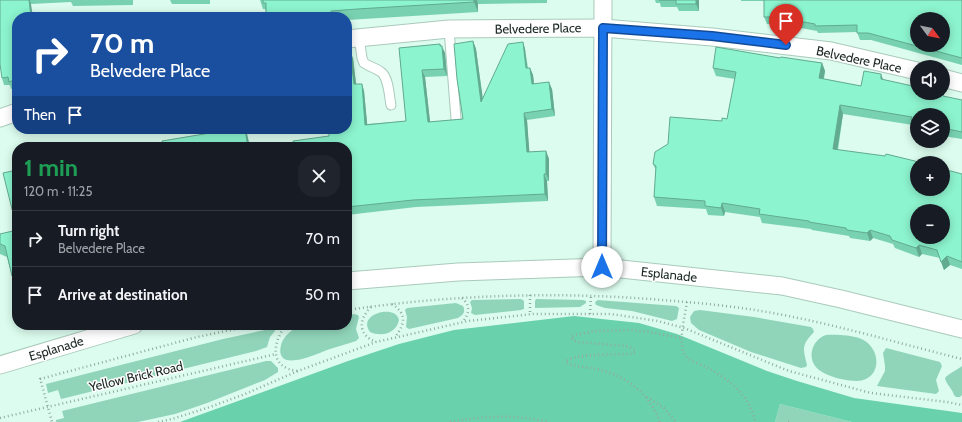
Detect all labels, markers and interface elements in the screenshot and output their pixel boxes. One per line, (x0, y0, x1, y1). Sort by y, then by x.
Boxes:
pin (769, 4, 803, 45)
icon: arrive (775, 10, 797, 32)
north arrow (910, 12, 950, 52)
map controls (910, 12, 950, 244)
street label: Belvedere Place (494, 19, 582, 37)
text: 70 m (90, 26, 154, 60)
icon: right (24, 28, 76, 80)
street label: Belvedere Place (815, 42, 903, 76)
text: Belvedere Place (90, 60, 210, 82)
button: sound (910, 60, 950, 100)
icon: arrive (64, 104, 86, 126)
text: Then (24, 106, 56, 124)
button: layers (910, 108, 950, 148)
text: 1 min (24, 153, 78, 182)
button: close (298, 155, 340, 197)
button: + (910, 156, 950, 196)
text: 120 m · 11:25 (24, 183, 92, 199)
button: − (910, 204, 950, 244)
text: Turn right (58, 222, 119, 240)
icon: right (24, 228, 46, 250)
text: 70 m (306, 230, 340, 248)
text: Belvedere Place (58, 240, 145, 256)
position arrow (581, 246, 623, 288)
street label: Esplanade (640, 263, 698, 285)
icon: arrive (24, 284, 46, 306)
text: Arrive at destination (58, 286, 188, 304)
text: 50 m (305, 286, 340, 304)
street label: Esplanade (27, 332, 86, 364)
street label: Yellow Brick Road (87, 357, 184, 395)

